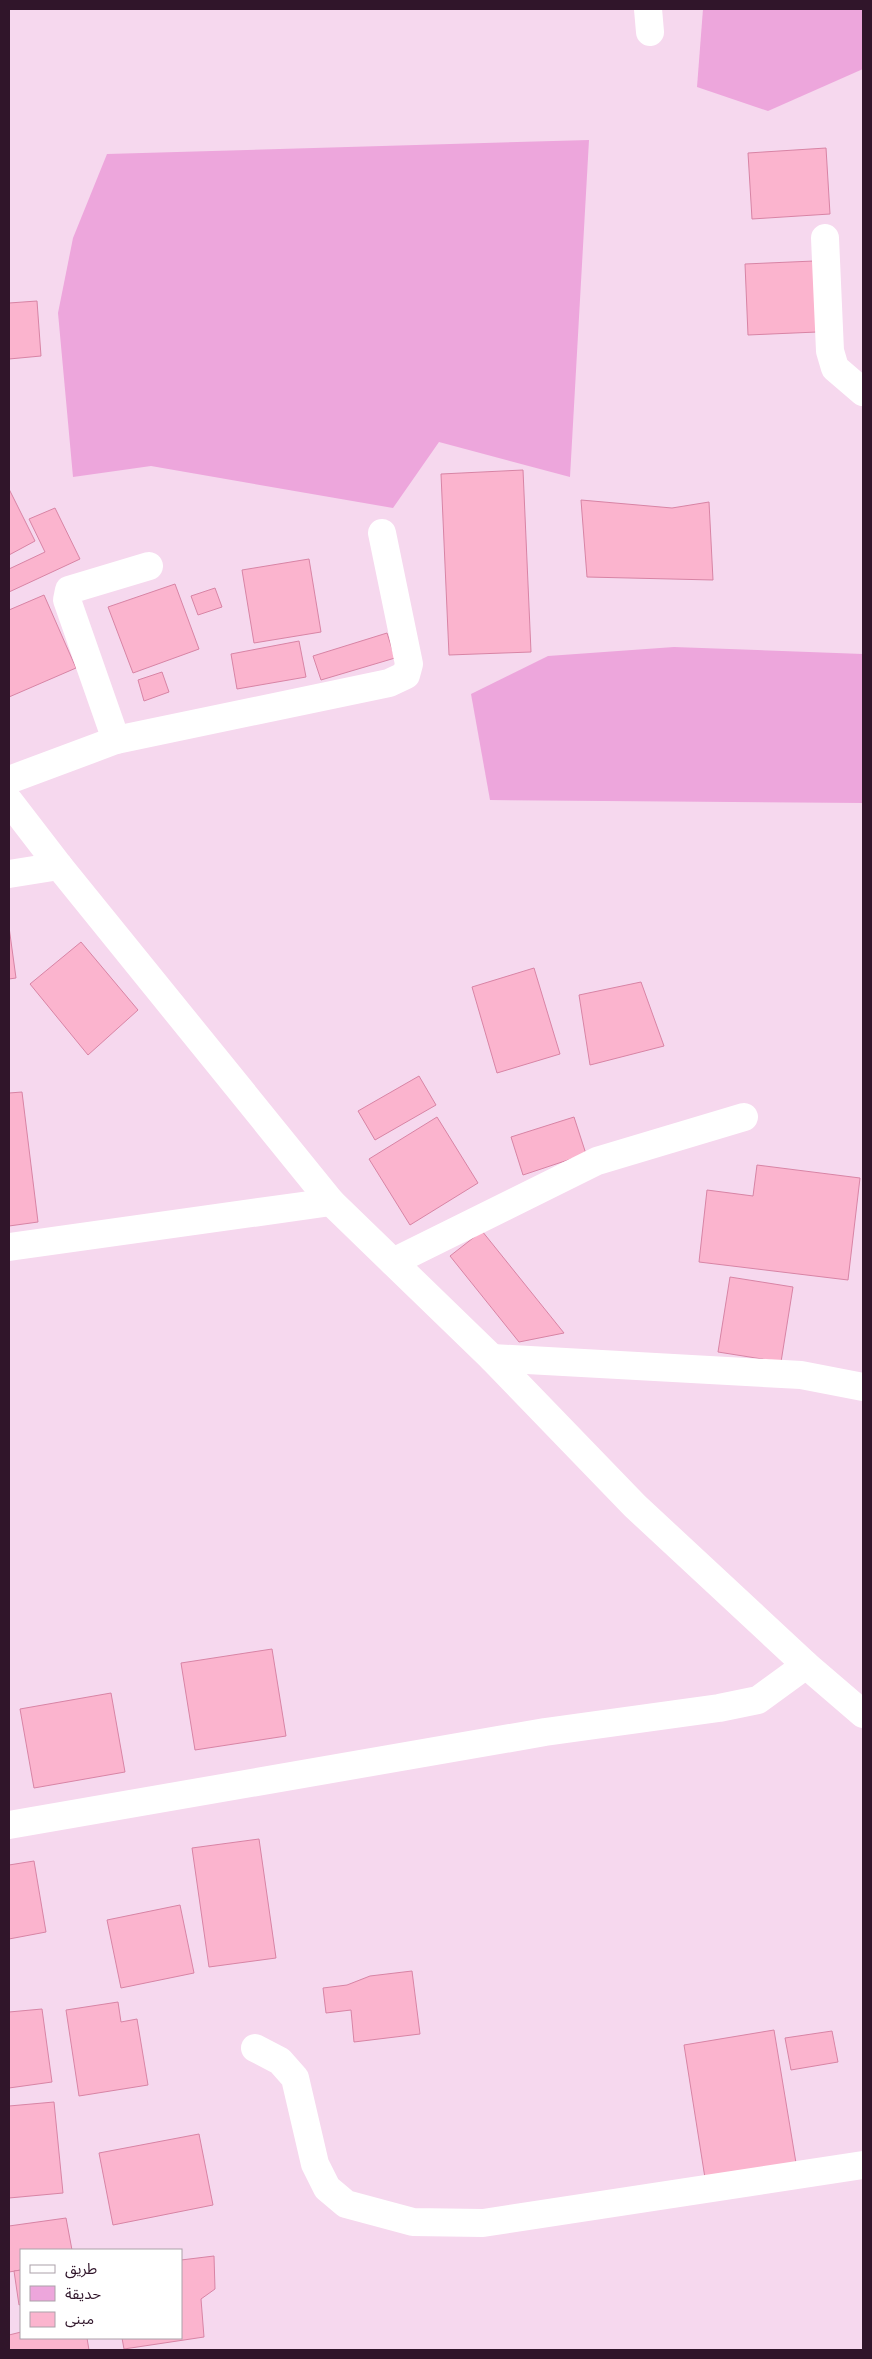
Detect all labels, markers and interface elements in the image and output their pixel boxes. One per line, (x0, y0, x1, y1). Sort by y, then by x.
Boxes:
legend (20, 2249, 182, 2339)
text: طريق (65, 2259, 97, 2280)
text: حديقة (65, 2284, 101, 2305)
text: مبنى (65, 2309, 94, 2330)

